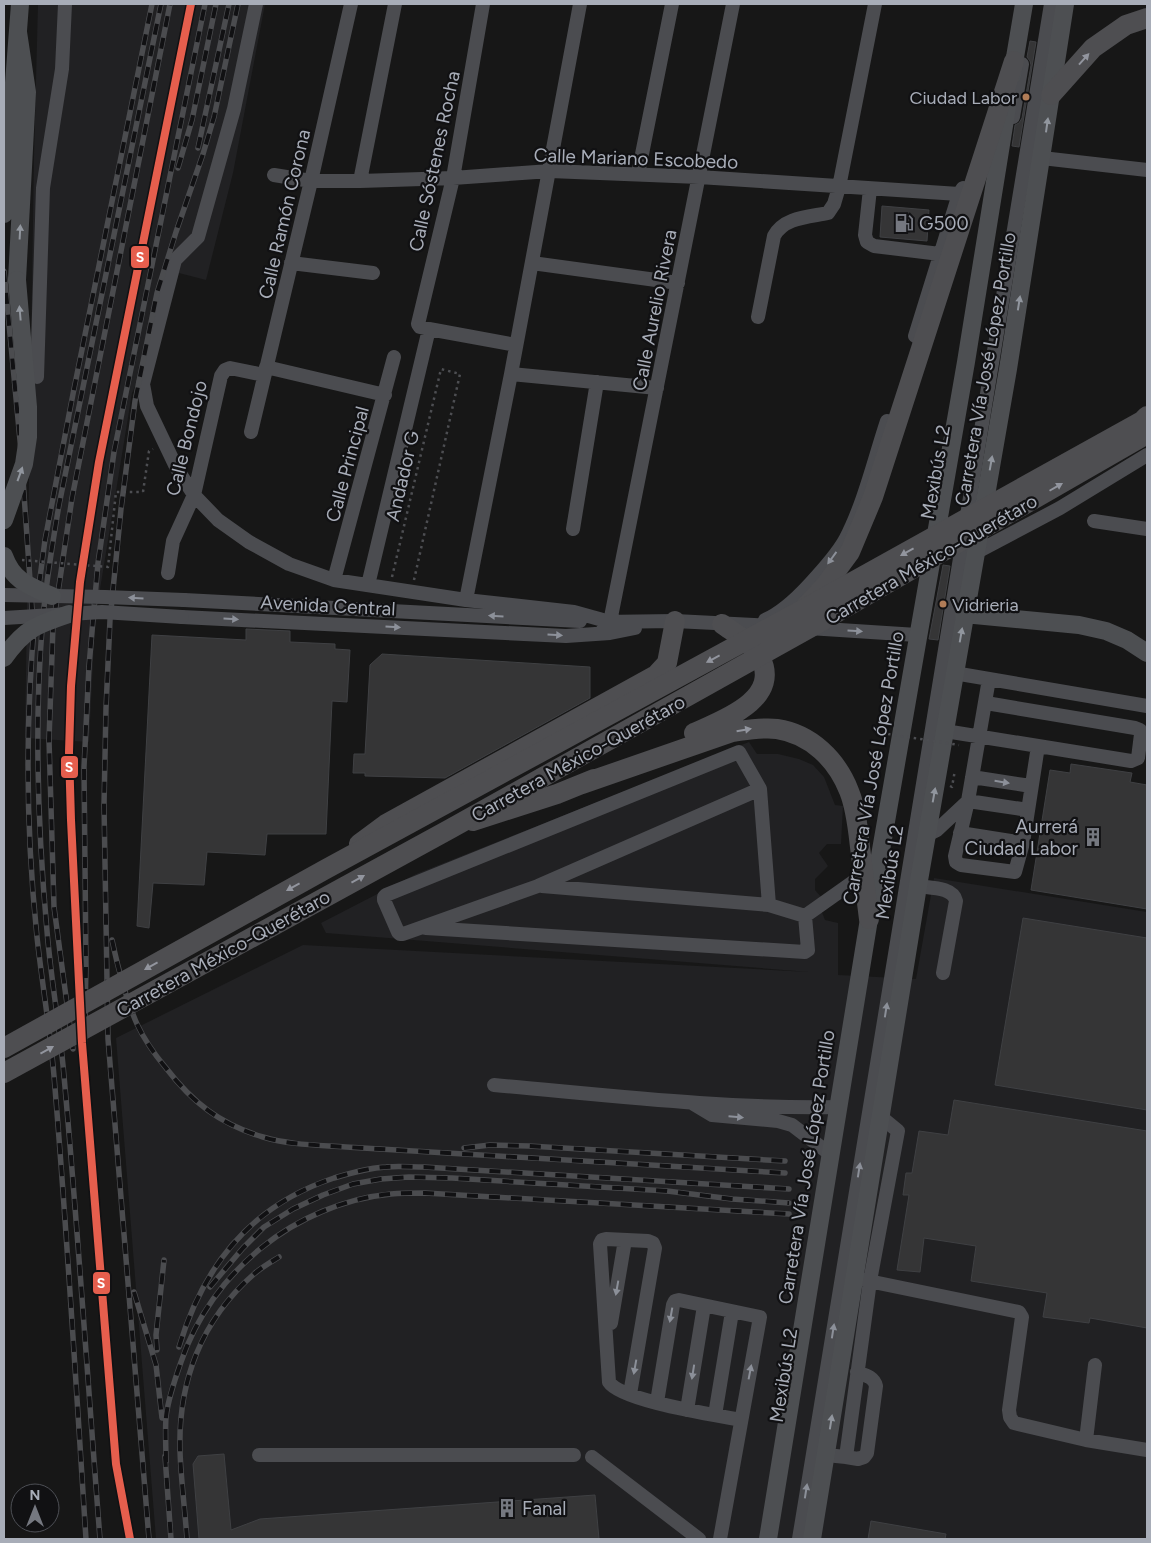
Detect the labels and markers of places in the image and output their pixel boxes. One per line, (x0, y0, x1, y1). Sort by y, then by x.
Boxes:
place label: Ciudad Labor (909, 87, 1017, 109)
marker: Ciudad Labor (1021, 92, 1031, 102)
fuel station icon: G500 (893, 212, 915, 234)
place label: G500 (919, 212, 969, 235)
place label: Vidrieria (952, 594, 1019, 616)
marker: Vidrieria (938, 599, 948, 609)
place label: Aurrerá Ciudad Labor (964, 815, 1079, 860)
building icon: Aurrerá Ciudad Labor (1082, 826, 1104, 848)
building icon: Fanal (496, 1497, 518, 1519)
place label: Fanal (522, 1497, 566, 1520)

